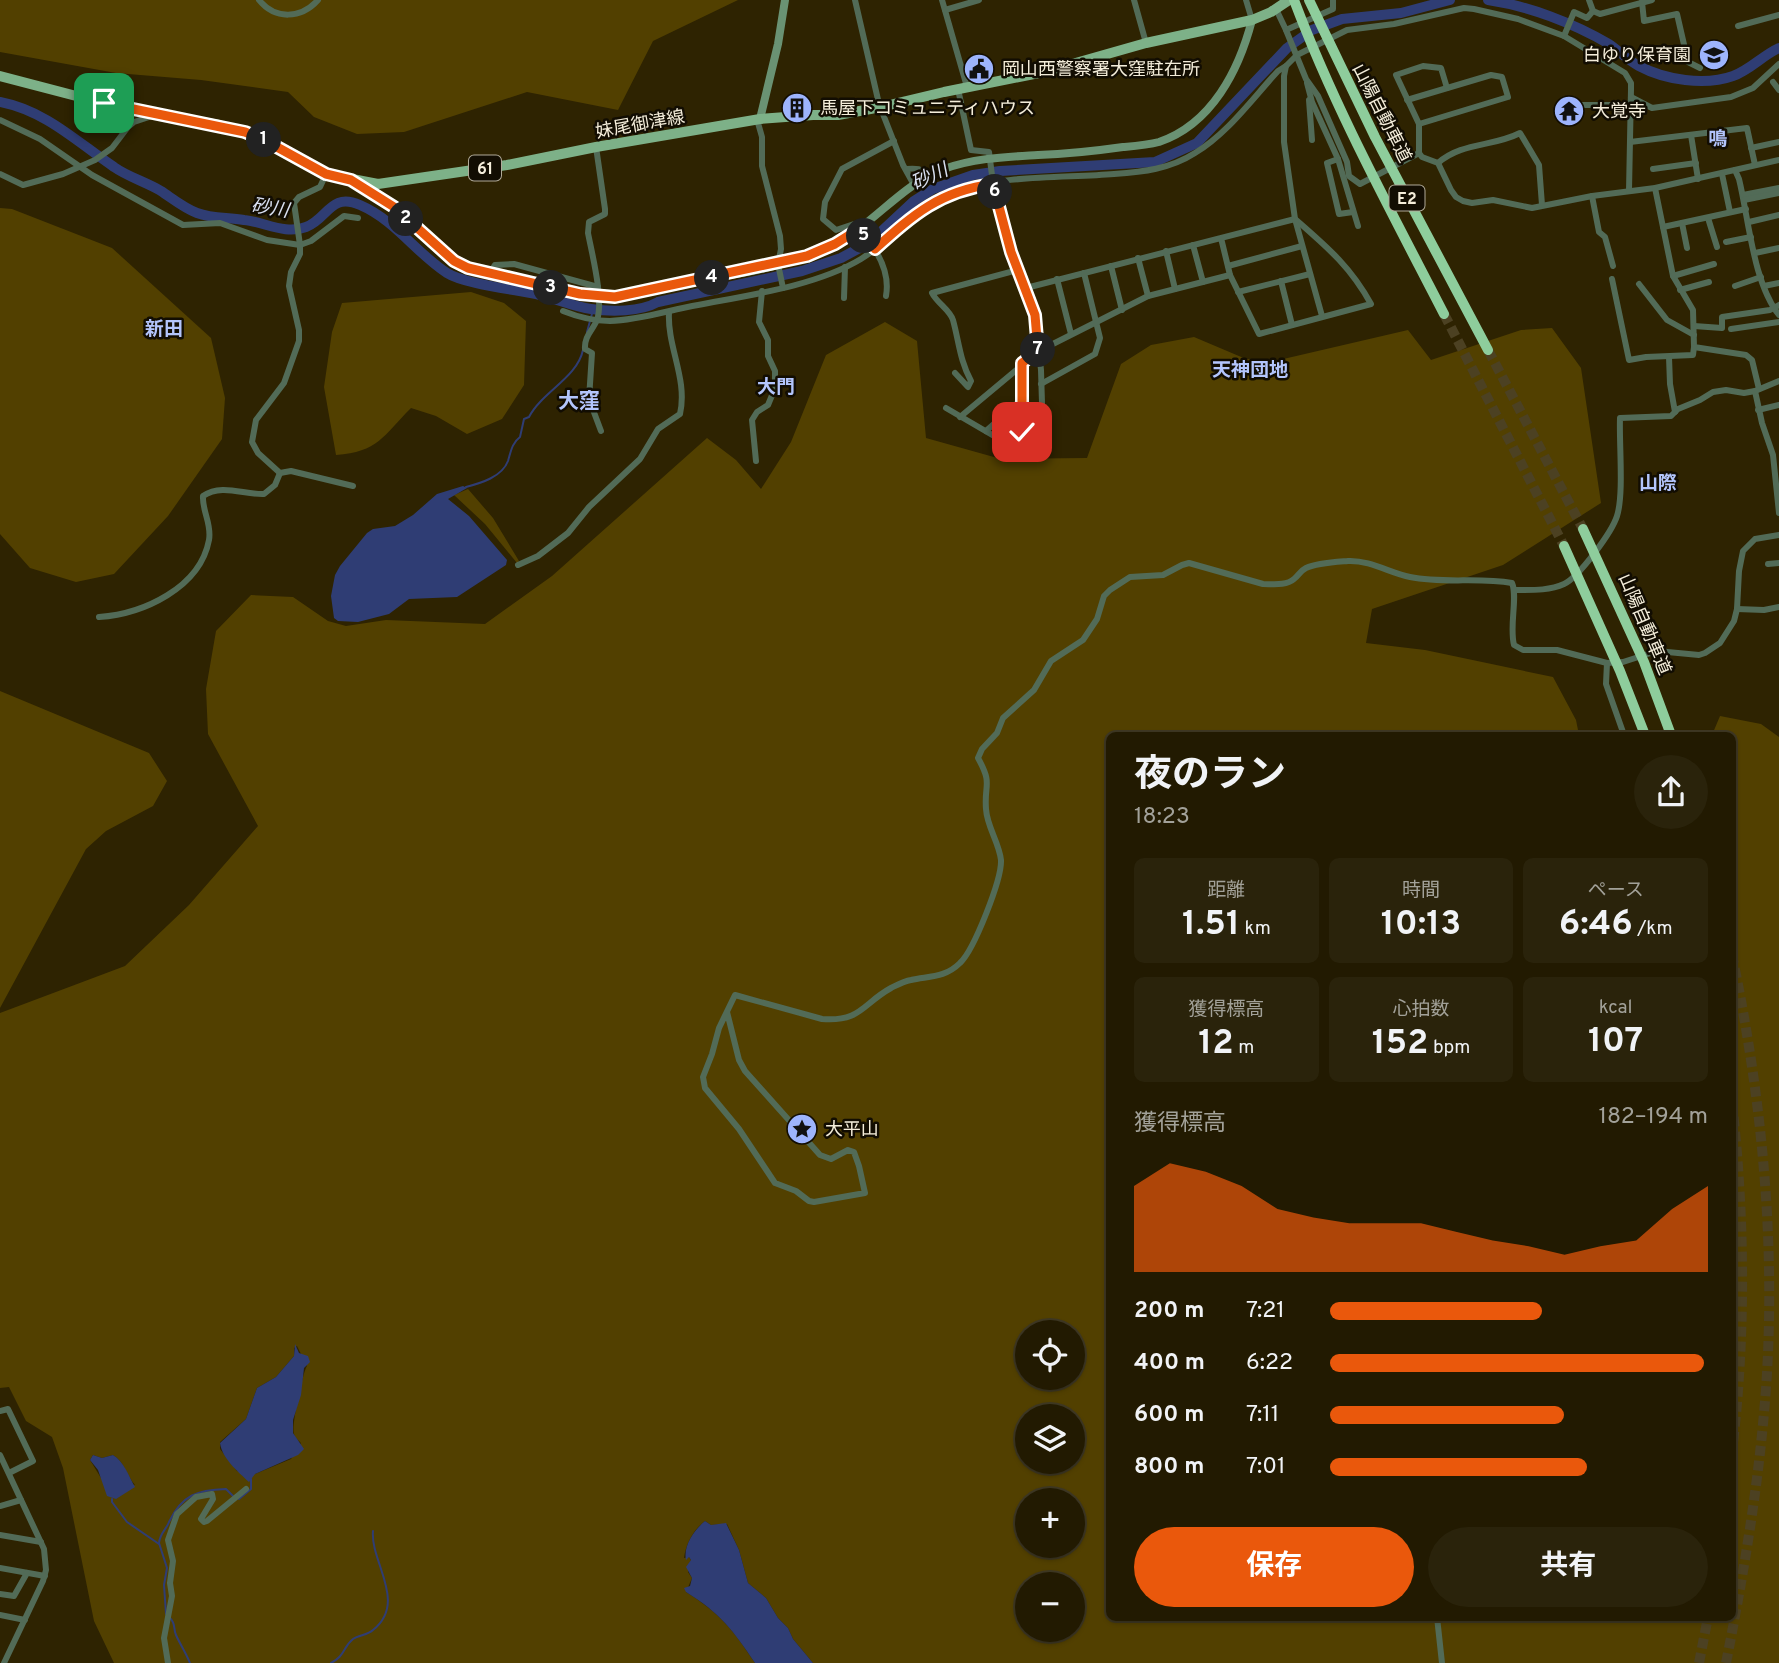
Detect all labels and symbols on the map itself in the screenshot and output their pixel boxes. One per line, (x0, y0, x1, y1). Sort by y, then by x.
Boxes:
school or university icon: 白ゆり保育園 (1697, 38, 1731, 72)
place label: 白ゆり保育園 (1583, 45, 1691, 68)
public building icon: 岡山西警察署大窪駐在所 (962, 52, 996, 86)
place label: 岡山西警察署大窪駐在所 (1002, 59, 1200, 82)
street label: 山陽自動車道 (1346, 60, 1415, 167)
pin (74, 73, 134, 133)
building icon: 馬屋下コミュニティハウス (780, 91, 814, 125)
temple icon: 大覚寺 (1552, 94, 1586, 128)
place label: 馬屋下コミュニティハウス (820, 98, 1035, 121)
place label: 大覚寺 (1592, 101, 1646, 124)
street label: 妹尾御津線 (594, 106, 687, 145)
pin: 1 (246, 122, 282, 158)
district label: 鳴 (1708, 128, 1728, 152)
road number: 61 (469, 156, 501, 180)
water label: 砂川 (908, 158, 954, 197)
pin: 6 (978, 174, 1012, 210)
road number: E2 (1390, 186, 1424, 210)
water label: 砂川 (249, 194, 292, 224)
pin: 2 (388, 202, 424, 236)
pin: 5 (846, 218, 882, 254)
pin: 4 (694, 260, 730, 296)
pin: 3 (534, 270, 568, 306)
district label: 新田 (145, 318, 183, 342)
pin: 7 (1020, 332, 1056, 368)
district label: 天神団地 (1212, 359, 1288, 383)
district label: 大門 (757, 376, 795, 400)
district label: 大窪 (558, 389, 600, 416)
pin (992, 402, 1052, 462)
district label: 山際 (1639, 472, 1677, 496)
street label: 山陽自動車道 (1612, 570, 1675, 679)
place icon: 大平山 (785, 1112, 819, 1146)
place label: 大平山 (825, 1119, 879, 1142)

